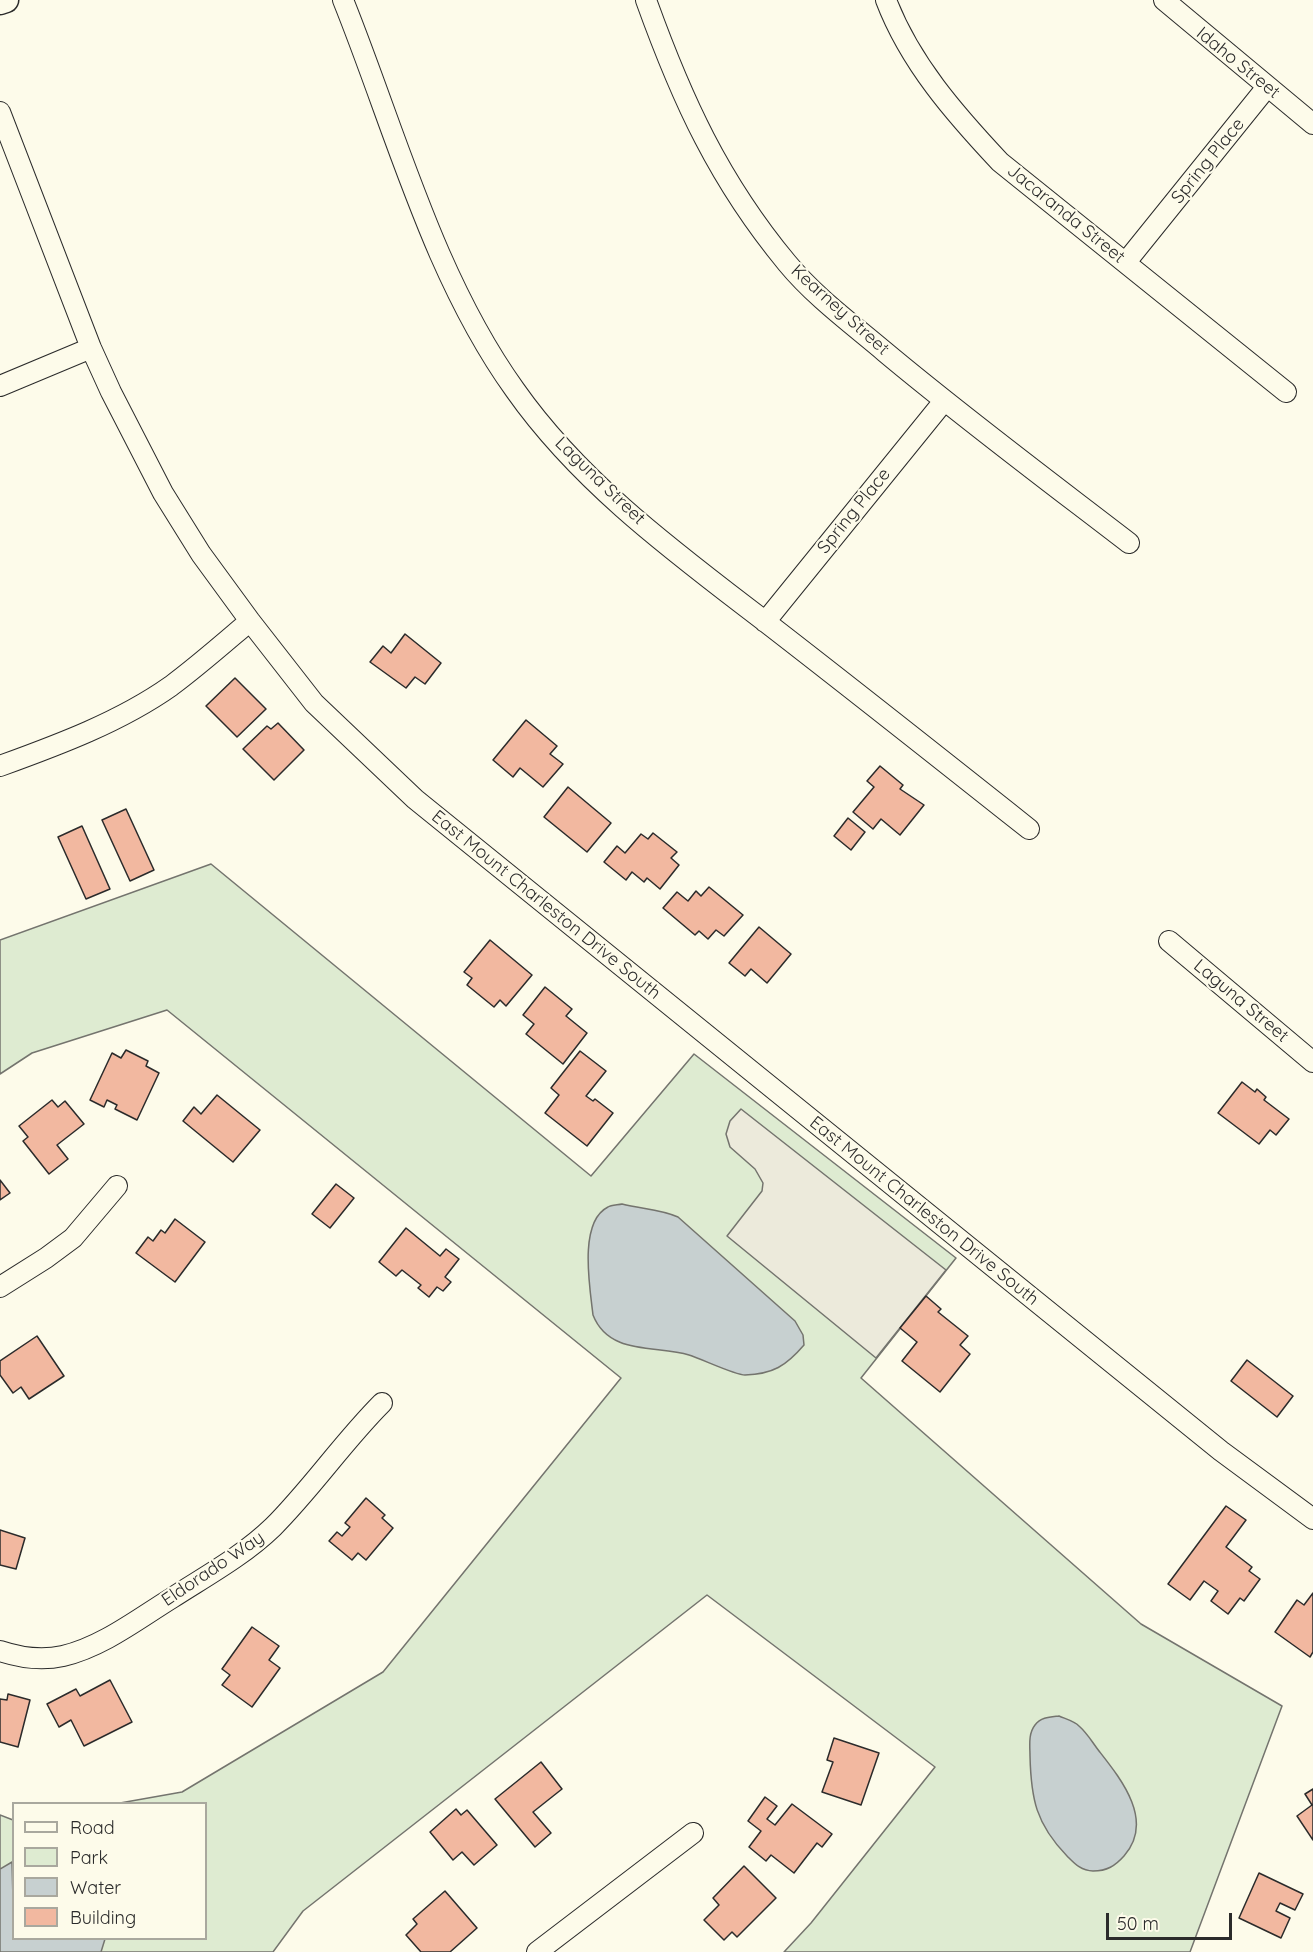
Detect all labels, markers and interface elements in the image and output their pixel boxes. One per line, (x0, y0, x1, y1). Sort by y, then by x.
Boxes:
street label: Idaho Street (1192, 23, 1284, 103)
street label: Spring Place (1167, 114, 1249, 208)
street label: Jacaranda Street (1003, 160, 1129, 268)
street label: Kearney Street (786, 260, 894, 360)
street label: Laguna Street (550, 433, 650, 529)
street label: Spring Place (813, 464, 895, 558)
street label: East Mount Charleston Drive South (427, 806, 665, 1004)
street label: Laguna Street (1189, 955, 1293, 1047)
street label: East Mount Charleston Drive South (805, 1112, 1043, 1310)
street label: Eldorado Way (158, 1527, 268, 1611)
legend (12, 1802, 207, 1940)
text: Road (70, 1816, 115, 1839)
text: Park (70, 1846, 108, 1869)
text: Water (70, 1876, 121, 1899)
scale bar (1109, 1901, 1235, 1939)
text: Building (70, 1906, 136, 1929)
text: 50 m (1117, 1912, 1159, 1935)

